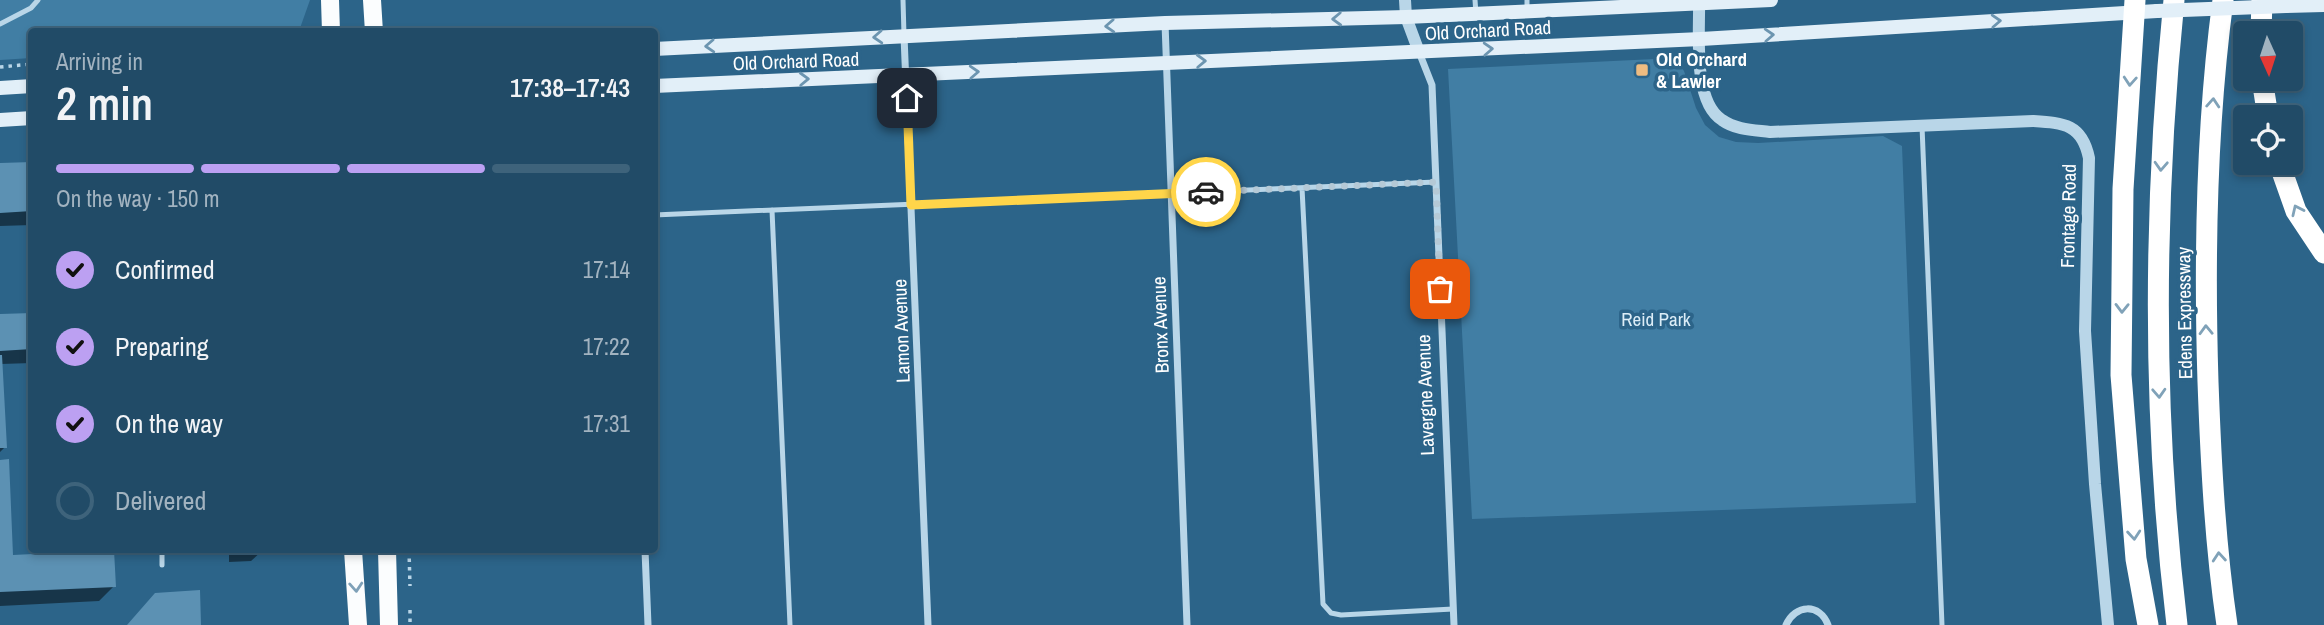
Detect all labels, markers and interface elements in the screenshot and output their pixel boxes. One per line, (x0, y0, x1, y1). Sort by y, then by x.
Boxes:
one-way arrow (1332, 11, 1343, 26)
street label: Old Orchard Road (1424, 14, 1552, 46)
one-way arrow (1991, 14, 2002, 29)
one-way arrow (1104, 18, 1115, 33)
north arrow (2233, 21, 2303, 91)
map controls (2233, 21, 2303, 175)
one-way arrow (1764, 27, 1775, 42)
one-way arrow (872, 29, 883, 44)
one-way arrow (704, 38, 715, 53)
one-way arrow (1482, 41, 1493, 56)
text: Arriving in (56, 46, 143, 77)
street label: Old Orchard Road (732, 46, 860, 76)
place label: Old Orchard & Lawler (1656, 46, 1747, 94)
one-way arrow (1196, 54, 1207, 69)
marker: Old Orchard & Lawler (1634, 62, 1650, 78)
one-way arrow (969, 65, 980, 80)
pin (877, 68, 937, 128)
text: 17:38–17:43 (510, 70, 630, 105)
text: 2 min (56, 72, 153, 134)
one-way arrow (798, 72, 809, 87)
one-way arrow (2123, 76, 2138, 87)
icon: home (888, 79, 926, 117)
one-way arrow (2205, 97, 2220, 108)
button: locate (2233, 105, 2303, 175)
courier (1171, 157, 1241, 227)
one-way arrow (2154, 160, 2169, 171)
street label: Frontage Road (2054, 164, 2082, 268)
icon: car (1187, 173, 1225, 211)
text: On the way · 150 m (56, 183, 220, 214)
one-way arrow (2291, 205, 2305, 217)
street label: Edens Expressway (2170, 246, 2198, 379)
icon: check (56, 251, 94, 289)
text: Confirmed (115, 252, 215, 287)
text: 17:14 (583, 254, 630, 285)
pin (1410, 259, 1470, 319)
icon: bag (1421, 270, 1459, 308)
street label: Bronx Avenue (1145, 276, 1175, 374)
street label: Lamon Avenue (886, 279, 916, 383)
one-way arrow (2114, 304, 2130, 314)
park label: Reid Park (1621, 306, 1691, 332)
one-way arrow (2199, 324, 2214, 335)
icon: check (56, 328, 94, 366)
text: Preparing (115, 329, 209, 364)
text: 17:22 (583, 331, 630, 362)
street label: Lavergne Avenue (1410, 334, 1440, 456)
one-way arrow (2151, 388, 2166, 399)
icon: check (56, 405, 94, 443)
text: On the way (115, 406, 223, 441)
text: 17:31 (583, 408, 630, 439)
text: Delivered (115, 483, 206, 518)
one-way arrow (2126, 530, 2141, 541)
one-way arrow (2212, 551, 2227, 562)
one-way arrow (348, 582, 363, 593)

